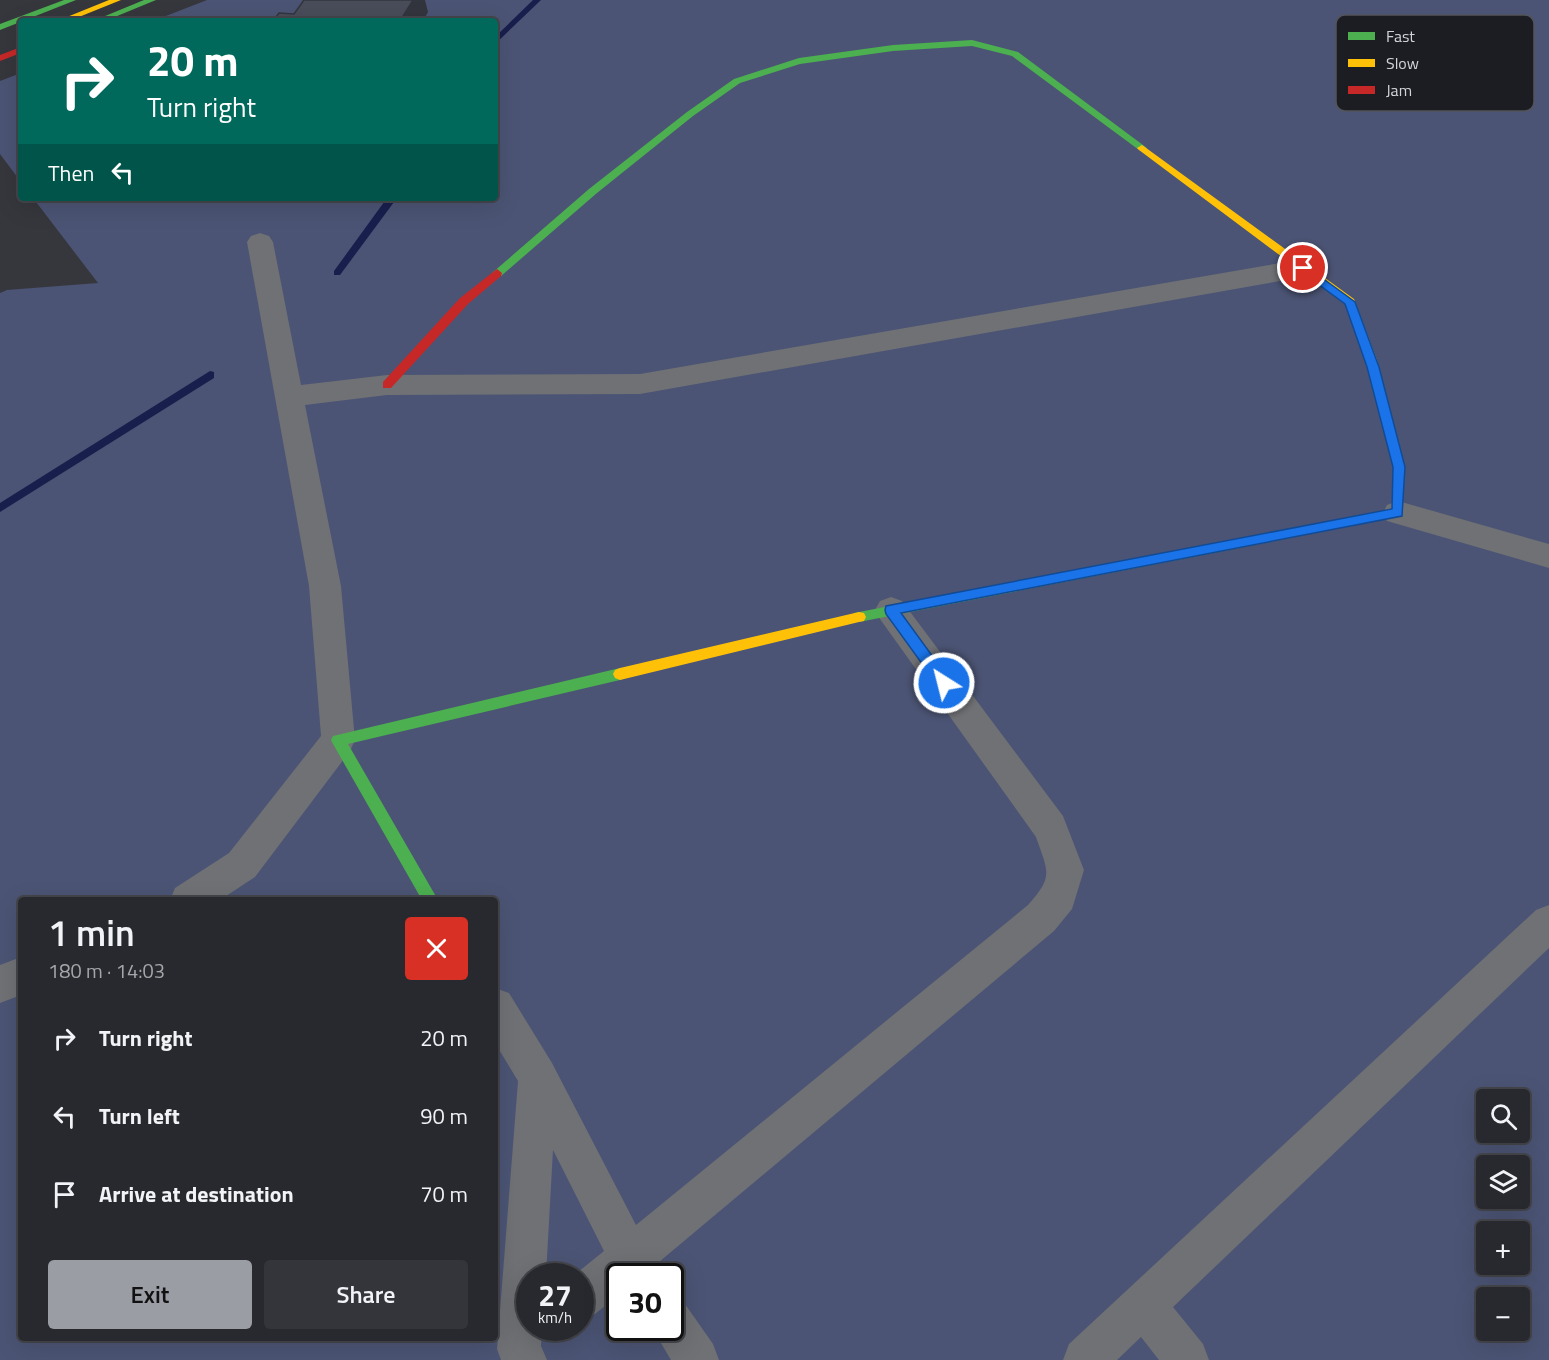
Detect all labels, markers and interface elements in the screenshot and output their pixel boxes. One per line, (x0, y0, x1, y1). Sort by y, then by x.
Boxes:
legend (1336, 15, 1534, 111)
text: Fast (1386, 24, 1415, 48)
text: 20 m (147, 28, 239, 92)
icon: right (48, 42, 126, 120)
text: Slow (1386, 51, 1419, 75)
text: Jam (1386, 78, 1412, 102)
text: Turn right (147, 86, 256, 127)
text: Then (48, 156, 94, 190)
icon: left (106, 156, 139, 189)
pin (1277, 242, 1328, 293)
icon: arrive (1286, 251, 1319, 284)
position arrow (912, 651, 976, 715)
text: 1 min (48, 905, 135, 960)
button: close (405, 917, 468, 980)
text: 180 m · 14:03 (48, 955, 165, 986)
text: Turn right (99, 1021, 193, 1055)
text: 20 m (420, 1021, 468, 1055)
icon: right (48, 1022, 81, 1055)
map controls (1476, 1089, 1530, 1341)
button: search (1476, 1089, 1530, 1143)
text: Turn left (99, 1099, 180, 1133)
text: 90 m (420, 1099, 468, 1133)
icon: left (48, 1100, 81, 1133)
button: layers (1476, 1155, 1530, 1209)
text: Arrive at destination (99, 1177, 294, 1211)
text: 70 m (420, 1177, 468, 1211)
icon: arrive (48, 1178, 81, 1211)
button: + (1476, 1221, 1530, 1275)
button: Exit (48, 1260, 252, 1329)
button: Share (264, 1260, 468, 1329)
speed limit sign: 30 (606, 1263, 684, 1341)
text: 27 (538, 1272, 572, 1318)
button: − (1476, 1287, 1530, 1341)
text: km/h (538, 1306, 572, 1329)

